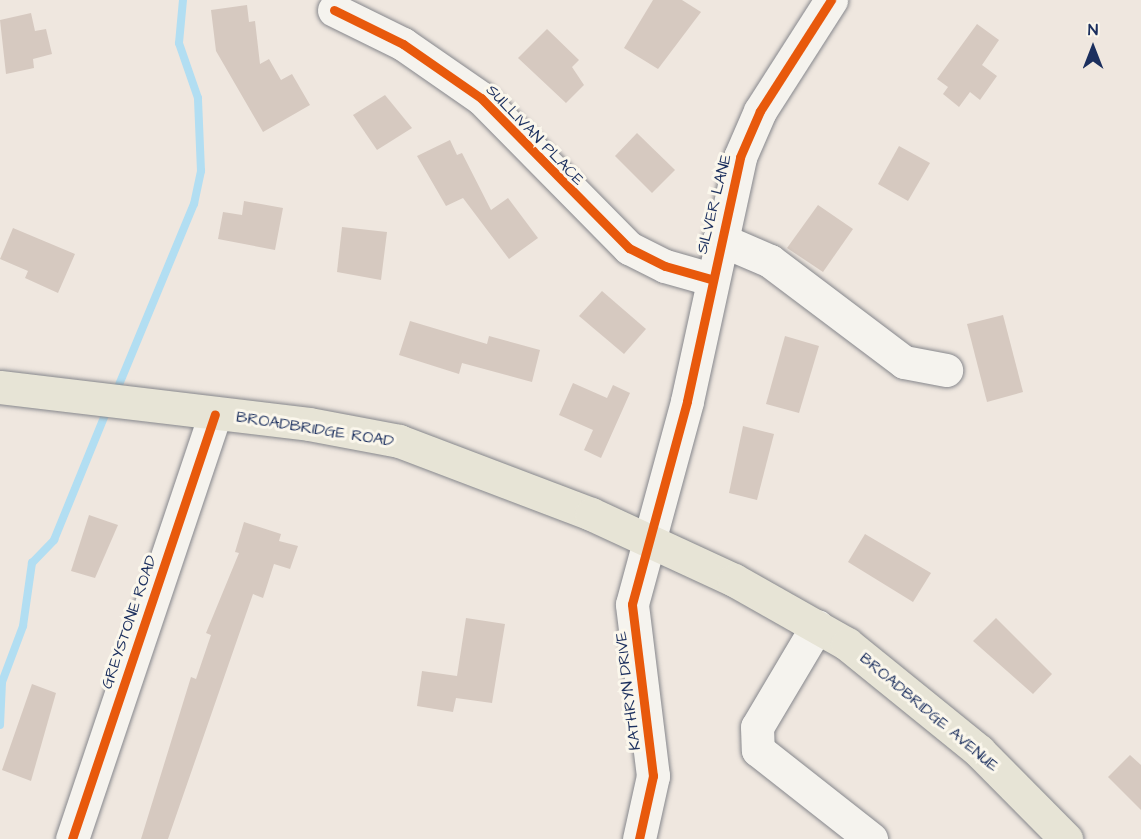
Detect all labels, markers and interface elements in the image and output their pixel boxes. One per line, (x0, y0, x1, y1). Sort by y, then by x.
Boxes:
north arrow (1063, 18, 1123, 78)
text: N (1088, 19, 1098, 41)
street label: SULLIVAN PLACE (482, 81, 588, 189)
street label: SILVER LANE (692, 152, 736, 256)
street label: BROADBRIDGE ROAD (235, 407, 395, 451)
street label: GREYSTONE ROAD (97, 553, 161, 691)
street label: KATHRYN DRIVE (611, 630, 645, 752)
street label: BROADBRIDGE AVENUE (856, 648, 1002, 776)

